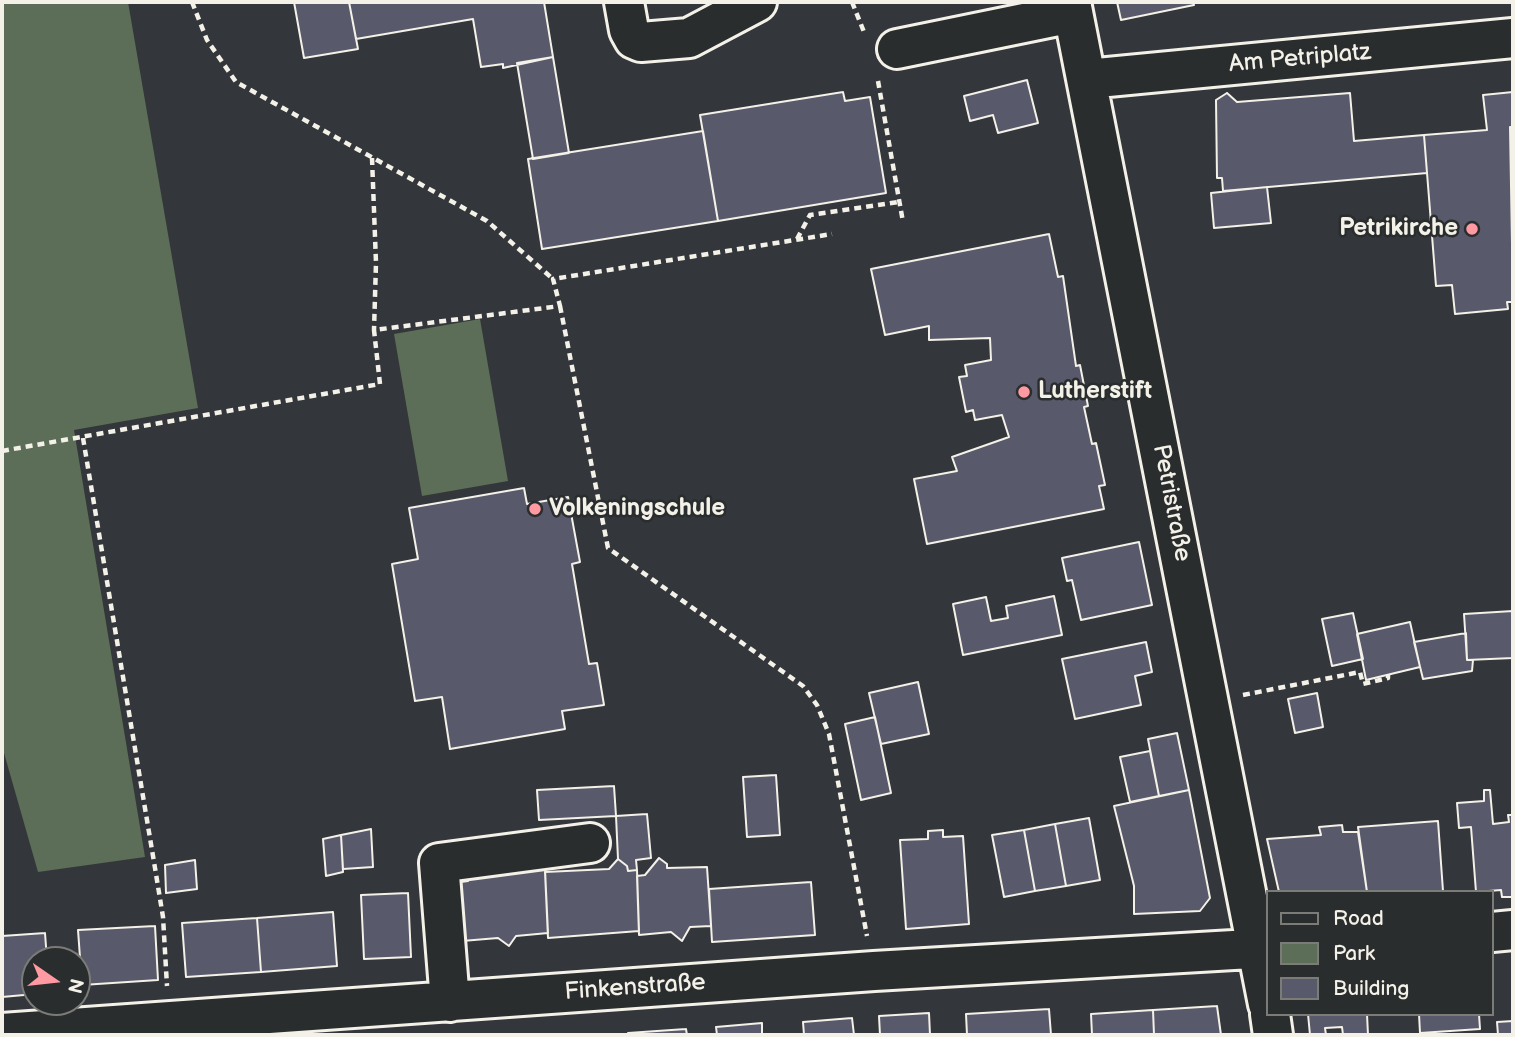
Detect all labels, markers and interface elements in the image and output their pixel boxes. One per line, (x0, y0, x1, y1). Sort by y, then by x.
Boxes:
street label: Am Petriplatz (1228, 38, 1372, 80)
place label: Petrikirche (1339, 215, 1458, 243)
marker: Petrikirche (1464, 221, 1480, 237)
place label: Lutherstift (1038, 378, 1152, 406)
marker: Lutherstift (1016, 384, 1032, 400)
street label: Petristraße (1146, 442, 1196, 564)
place label: Volkeningschule (549, 495, 725, 523)
marker: Volkeningschule (527, 501, 543, 517)
legend (1266, 890, 1494, 1016)
text: Road (1333, 906, 1384, 931)
text: Park (1333, 941, 1375, 966)
north arrow (21, 946, 91, 1016)
street label: Finkenstraße (564, 969, 706, 1007)
text: N (62, 976, 88, 995)
text: Building (1333, 976, 1409, 1001)

